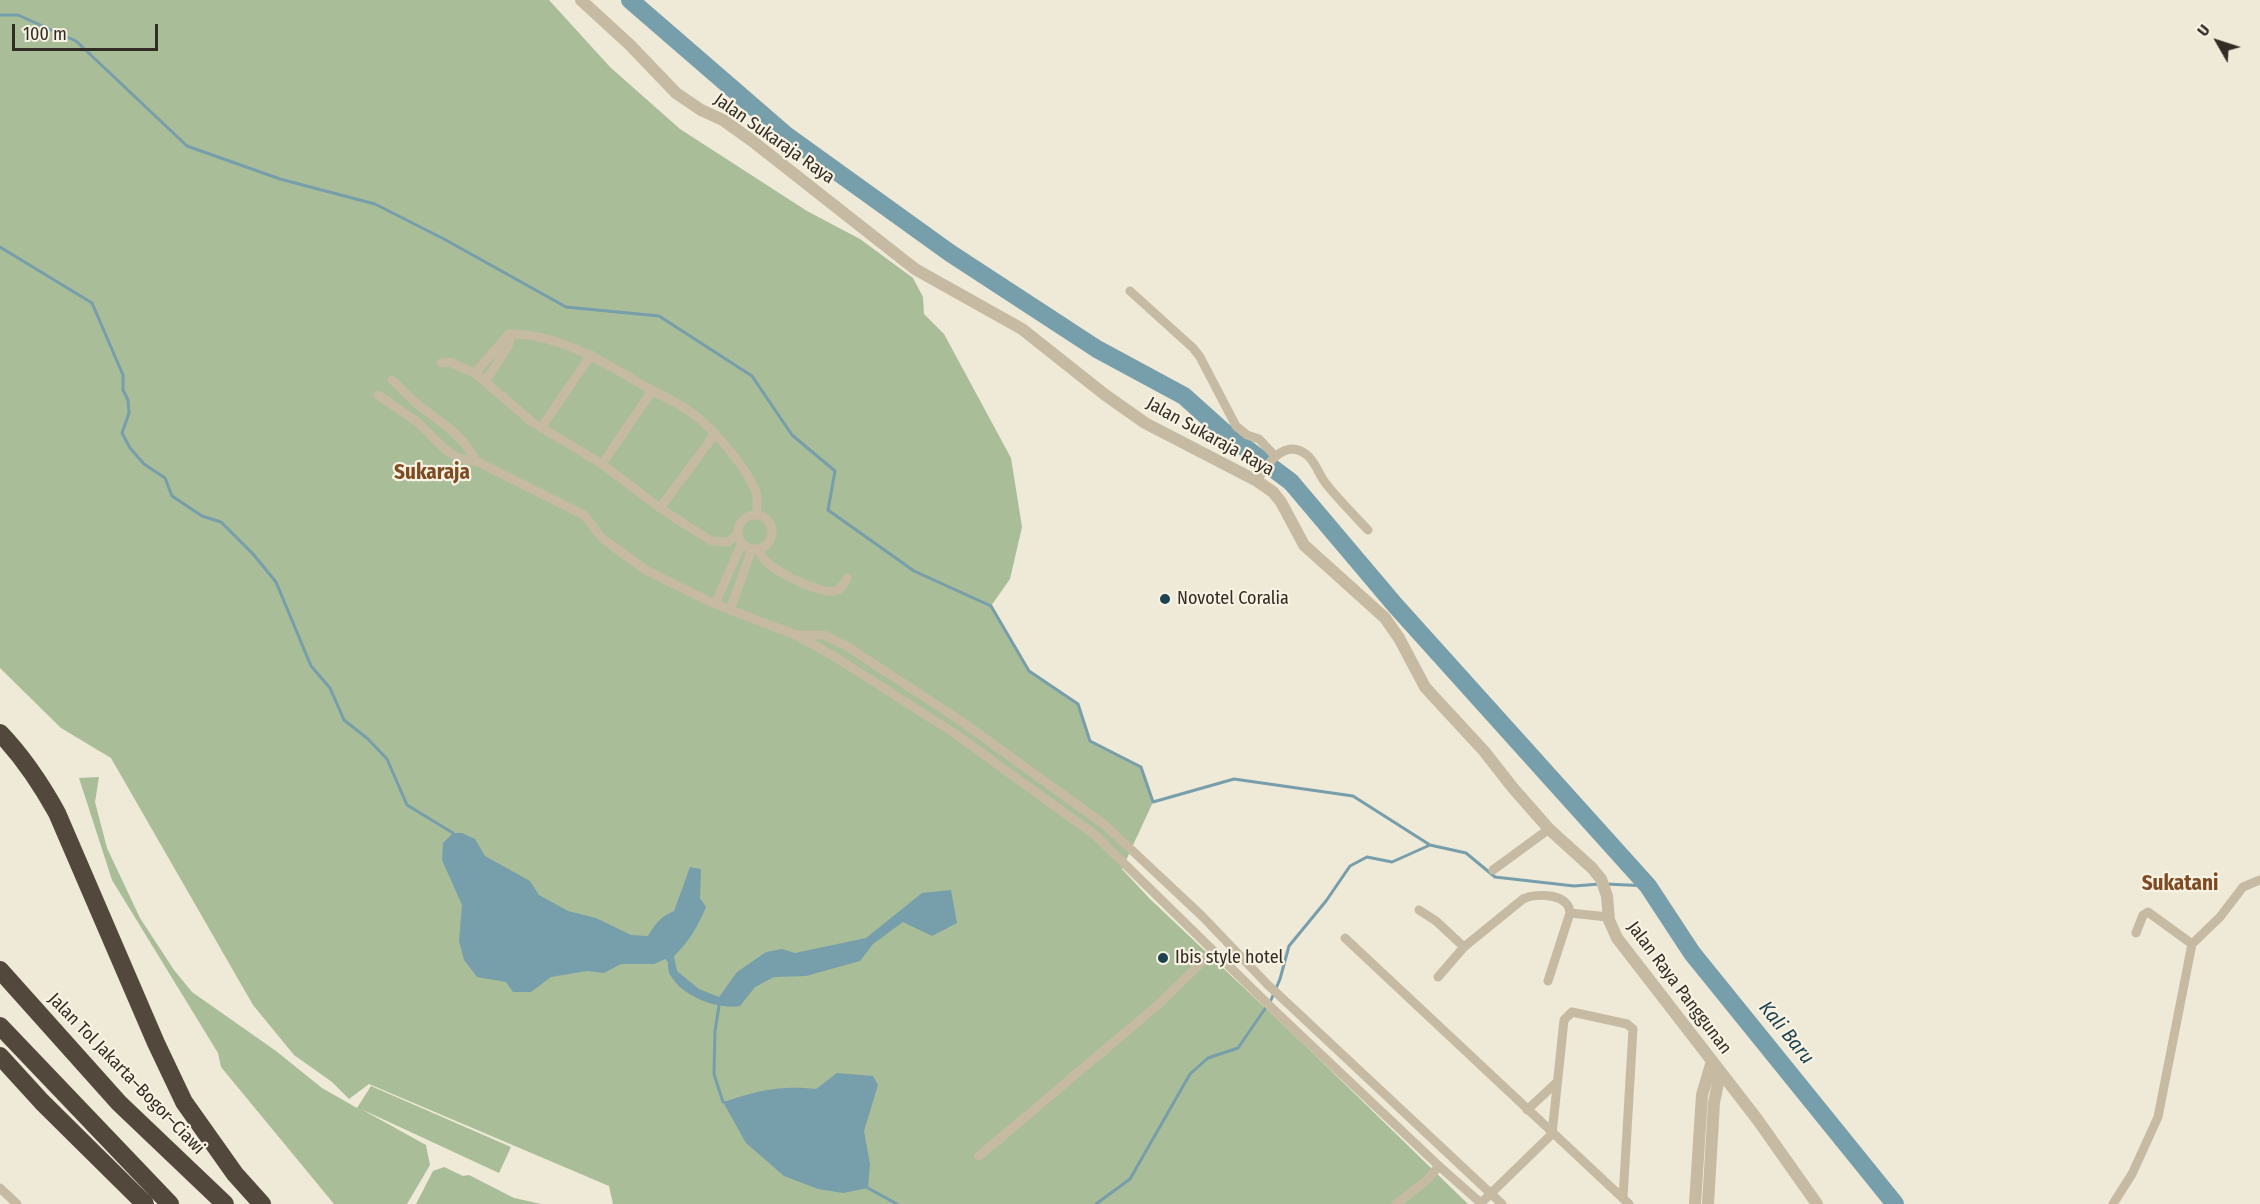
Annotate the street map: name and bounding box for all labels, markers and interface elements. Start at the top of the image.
scale bar [15,12,160,50]
north arrow [2188,12,2248,72]
text: U [2193,21,2214,40]
text: 100 m [23,23,67,45]
street label: Jalan Sukaraja Raya [709,89,839,189]
street label: Jalan Sukaraja Raya [1142,393,1278,481]
district label: Sukaraja [394,460,470,486]
place label: Novotel Coralia [1177,588,1289,610]
marker: Novotel Coralia [1158,592,1172,606]
district label: Sukatani [2142,871,2218,897]
street label: Jalan Raya Panggunan [1622,917,1736,1059]
place label: Ibis style hotel [1175,947,1283,969]
marker: Ibis style hotel [1156,951,1170,965]
street label: Jalan Tol Jakarta–Bogor–Ciawi [43,989,209,1159]
water label: Kali Baru [1753,997,1819,1069]

